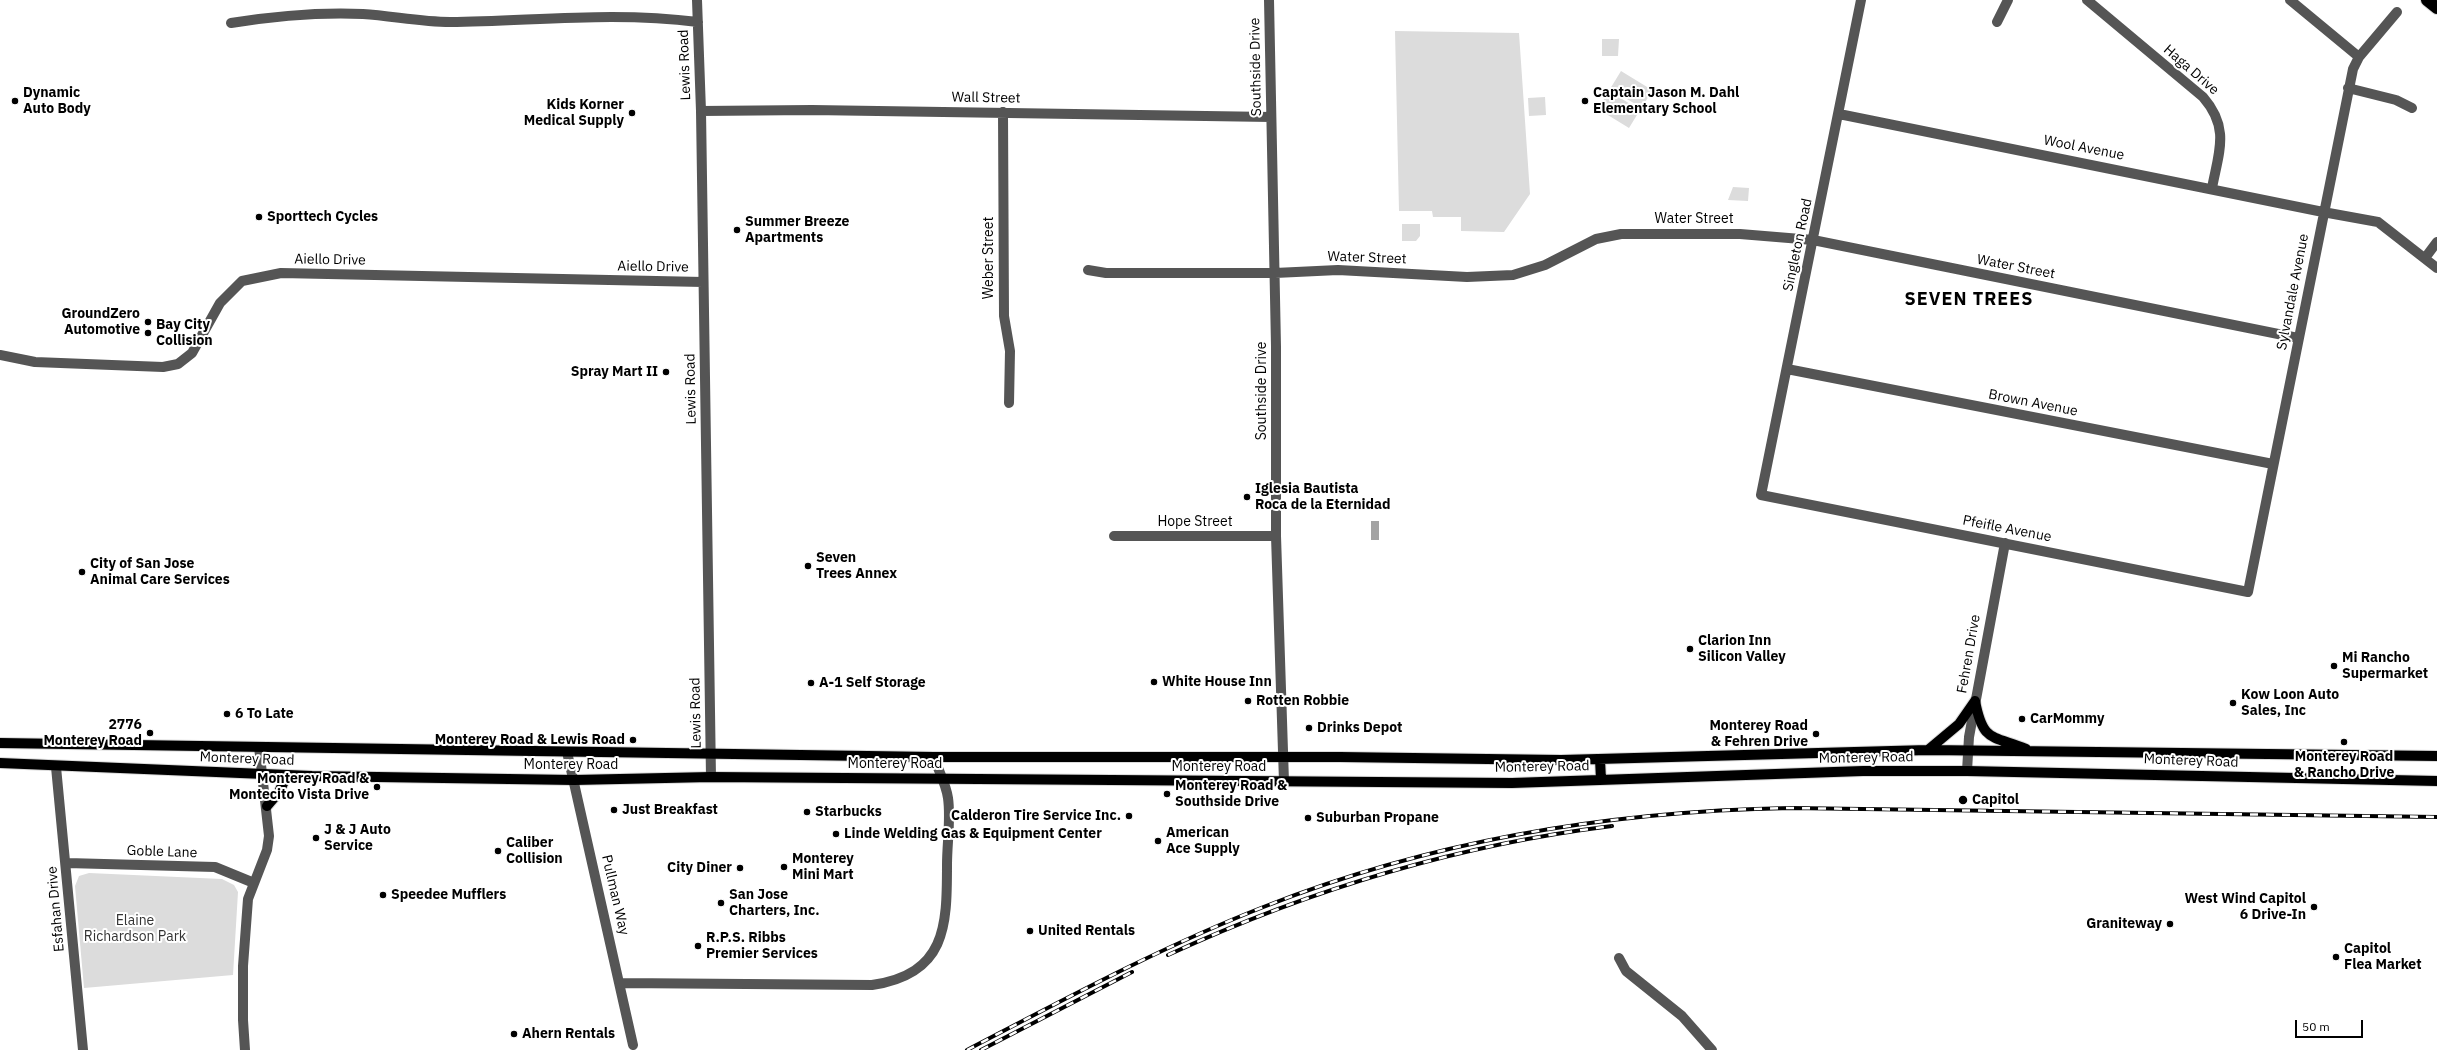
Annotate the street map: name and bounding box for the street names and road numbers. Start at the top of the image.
street label: Southside Drive [1247,18,1265,116]
street label: Lewis Road [675,29,695,101]
street label: Haga Drive [2160,41,2222,99]
street label: Wall Street [951,89,1021,107]
street label: Wool Avenue [2042,132,2126,164]
street label: Singleton Road [1780,197,1816,293]
street label: Water Street [1654,211,1734,227]
street label: Weber Street [981,217,997,299]
street label: Sylvandale Avenue [2273,232,2313,352]
street label: Water Street [1327,248,1407,268]
street label: Aiello Drive [294,251,366,269]
street label: Water Street [1976,251,2056,283]
street label: Aiello Drive [617,258,689,276]
street label: Southside Drive [1254,342,1270,440]
street label: Lewis Road [682,353,700,425]
street label: Brown Avenue [1987,386,2079,420]
street label: Pfeifle Avenue [1961,512,2053,546]
street label: Hope Street [1157,514,1233,530]
street label: Fehren Drive [1954,613,1984,695]
street label: Lewis Road [687,677,705,749]
street label: Monterey Road [199,749,295,769]
street label: Monterey Road [1818,749,1914,767]
street label: Monterey Road [2143,751,2239,771]
street label: Monterey Road [848,756,942,772]
street label: Monterey Road [524,757,618,773]
street label: Monterey Road [1494,758,1590,776]
street label: Monterey Road [1172,759,1266,775]
street label: Goble Lane [126,842,198,862]
street label: Pullman Way [598,853,632,937]
street label: Esfahan Drive [44,865,68,953]

